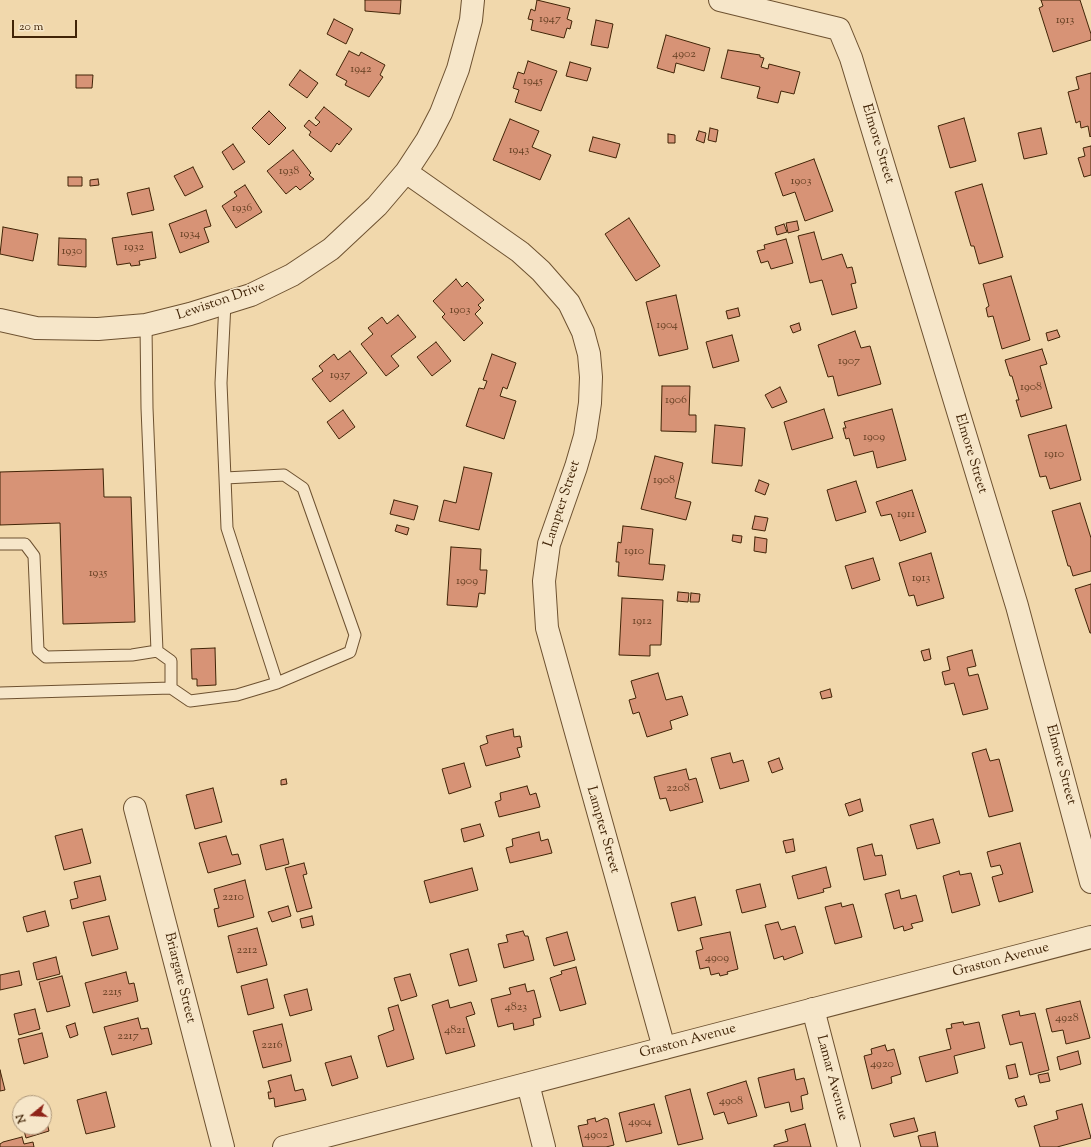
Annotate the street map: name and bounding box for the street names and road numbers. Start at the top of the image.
street label: Elmore Street [857,102,897,186]
street label: Lewiston Drive [175,279,267,325]
street label: Elmore Street [950,412,990,496]
street label: Lampter Street [541,459,585,549]
street label: Elmore Street [1041,723,1079,807]
street label: Lampter Street [582,785,622,875]
street label: Briargate Street [160,931,198,1025]
street label: Graston Avenue [951,940,1051,982]
street label: Graston Avenue [638,1021,738,1063]
street label: Lamar Avenue [812,1033,850,1123]

